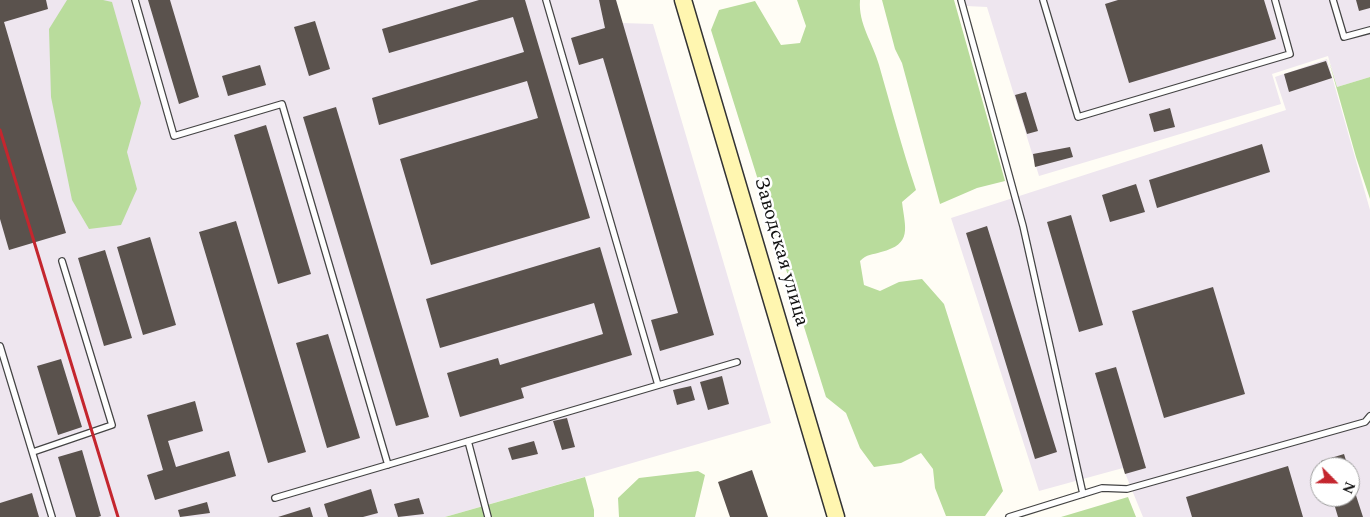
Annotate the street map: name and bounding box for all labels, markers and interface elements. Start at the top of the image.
street label: Заводская улица [747,175,813,329]
north arrow [1310,457,1360,507]
text: N [1336,478,1360,497]

